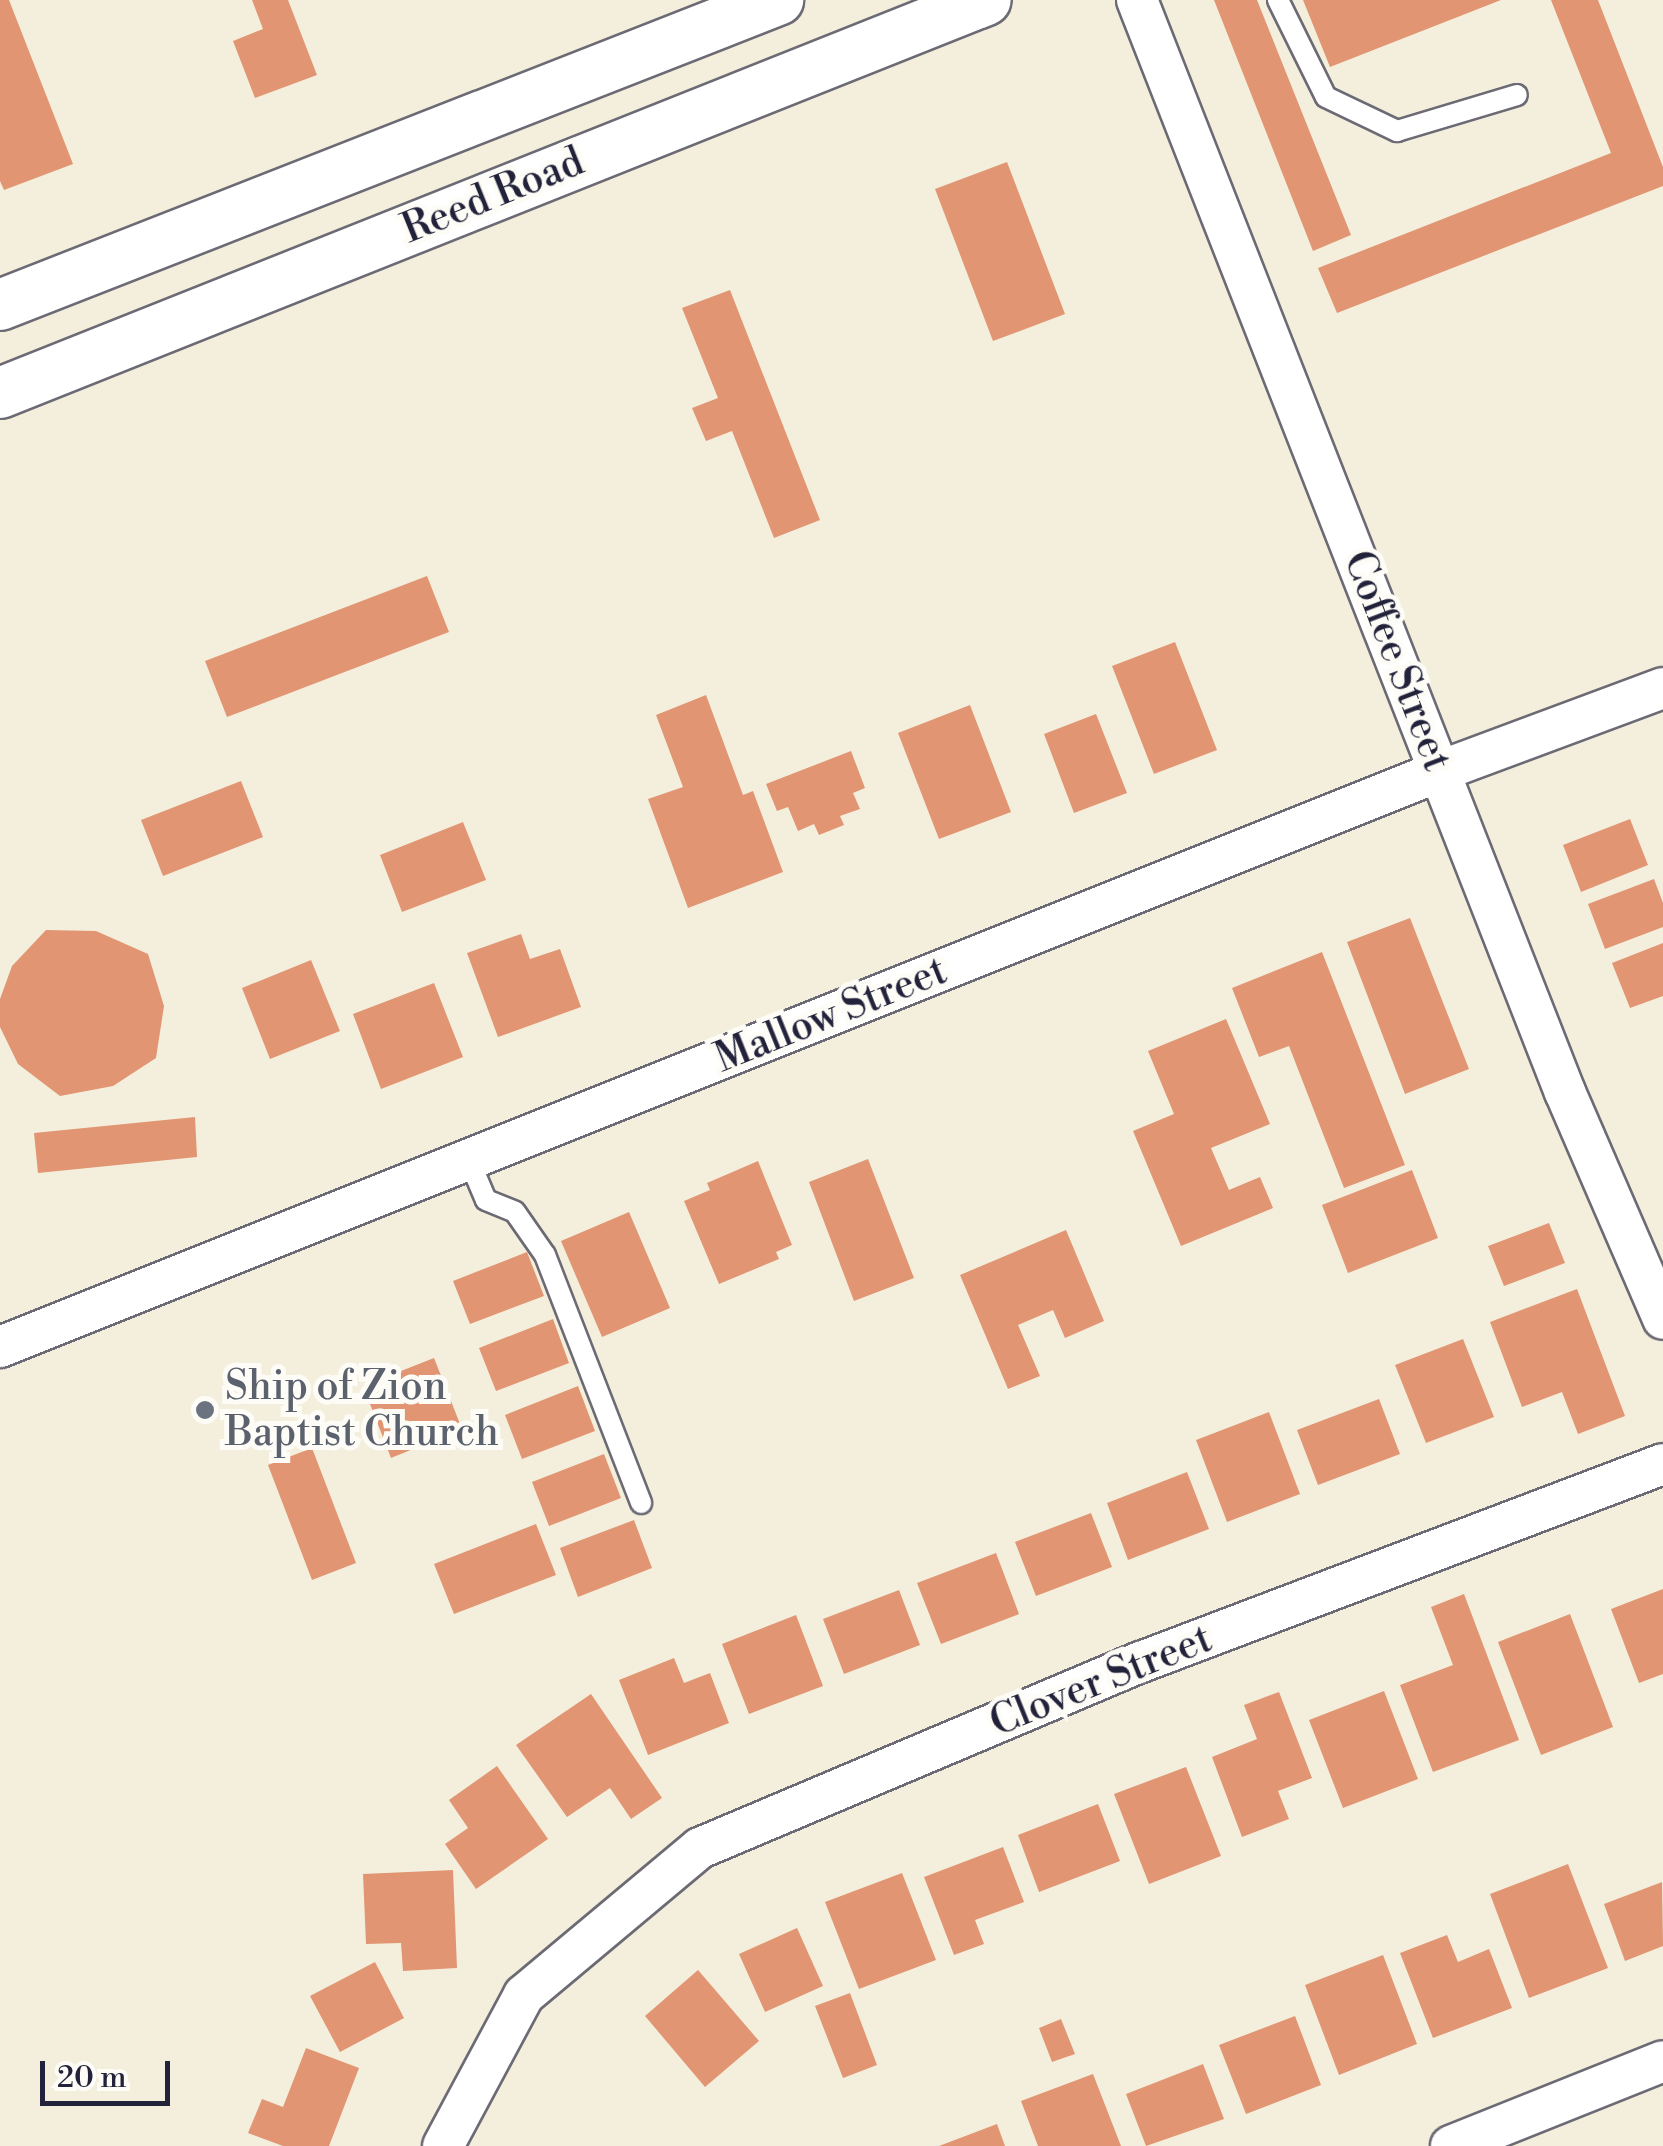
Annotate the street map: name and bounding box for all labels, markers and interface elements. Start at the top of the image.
street label: Reed Road [395,138,591,254]
street label: Coffee Street [1333,544,1461,778]
street label: Mallow Street [708,947,954,1083]
place label: Ship of Zion Baptist Church [225,1363,499,1457]
marker: Ship of Zion Baptist Church [194,1399,216,1421]
street label: Clover Street [983,1615,1219,1747]
scale bar [45,2041,175,2103]
text: 20 m [57,2059,126,2097]

